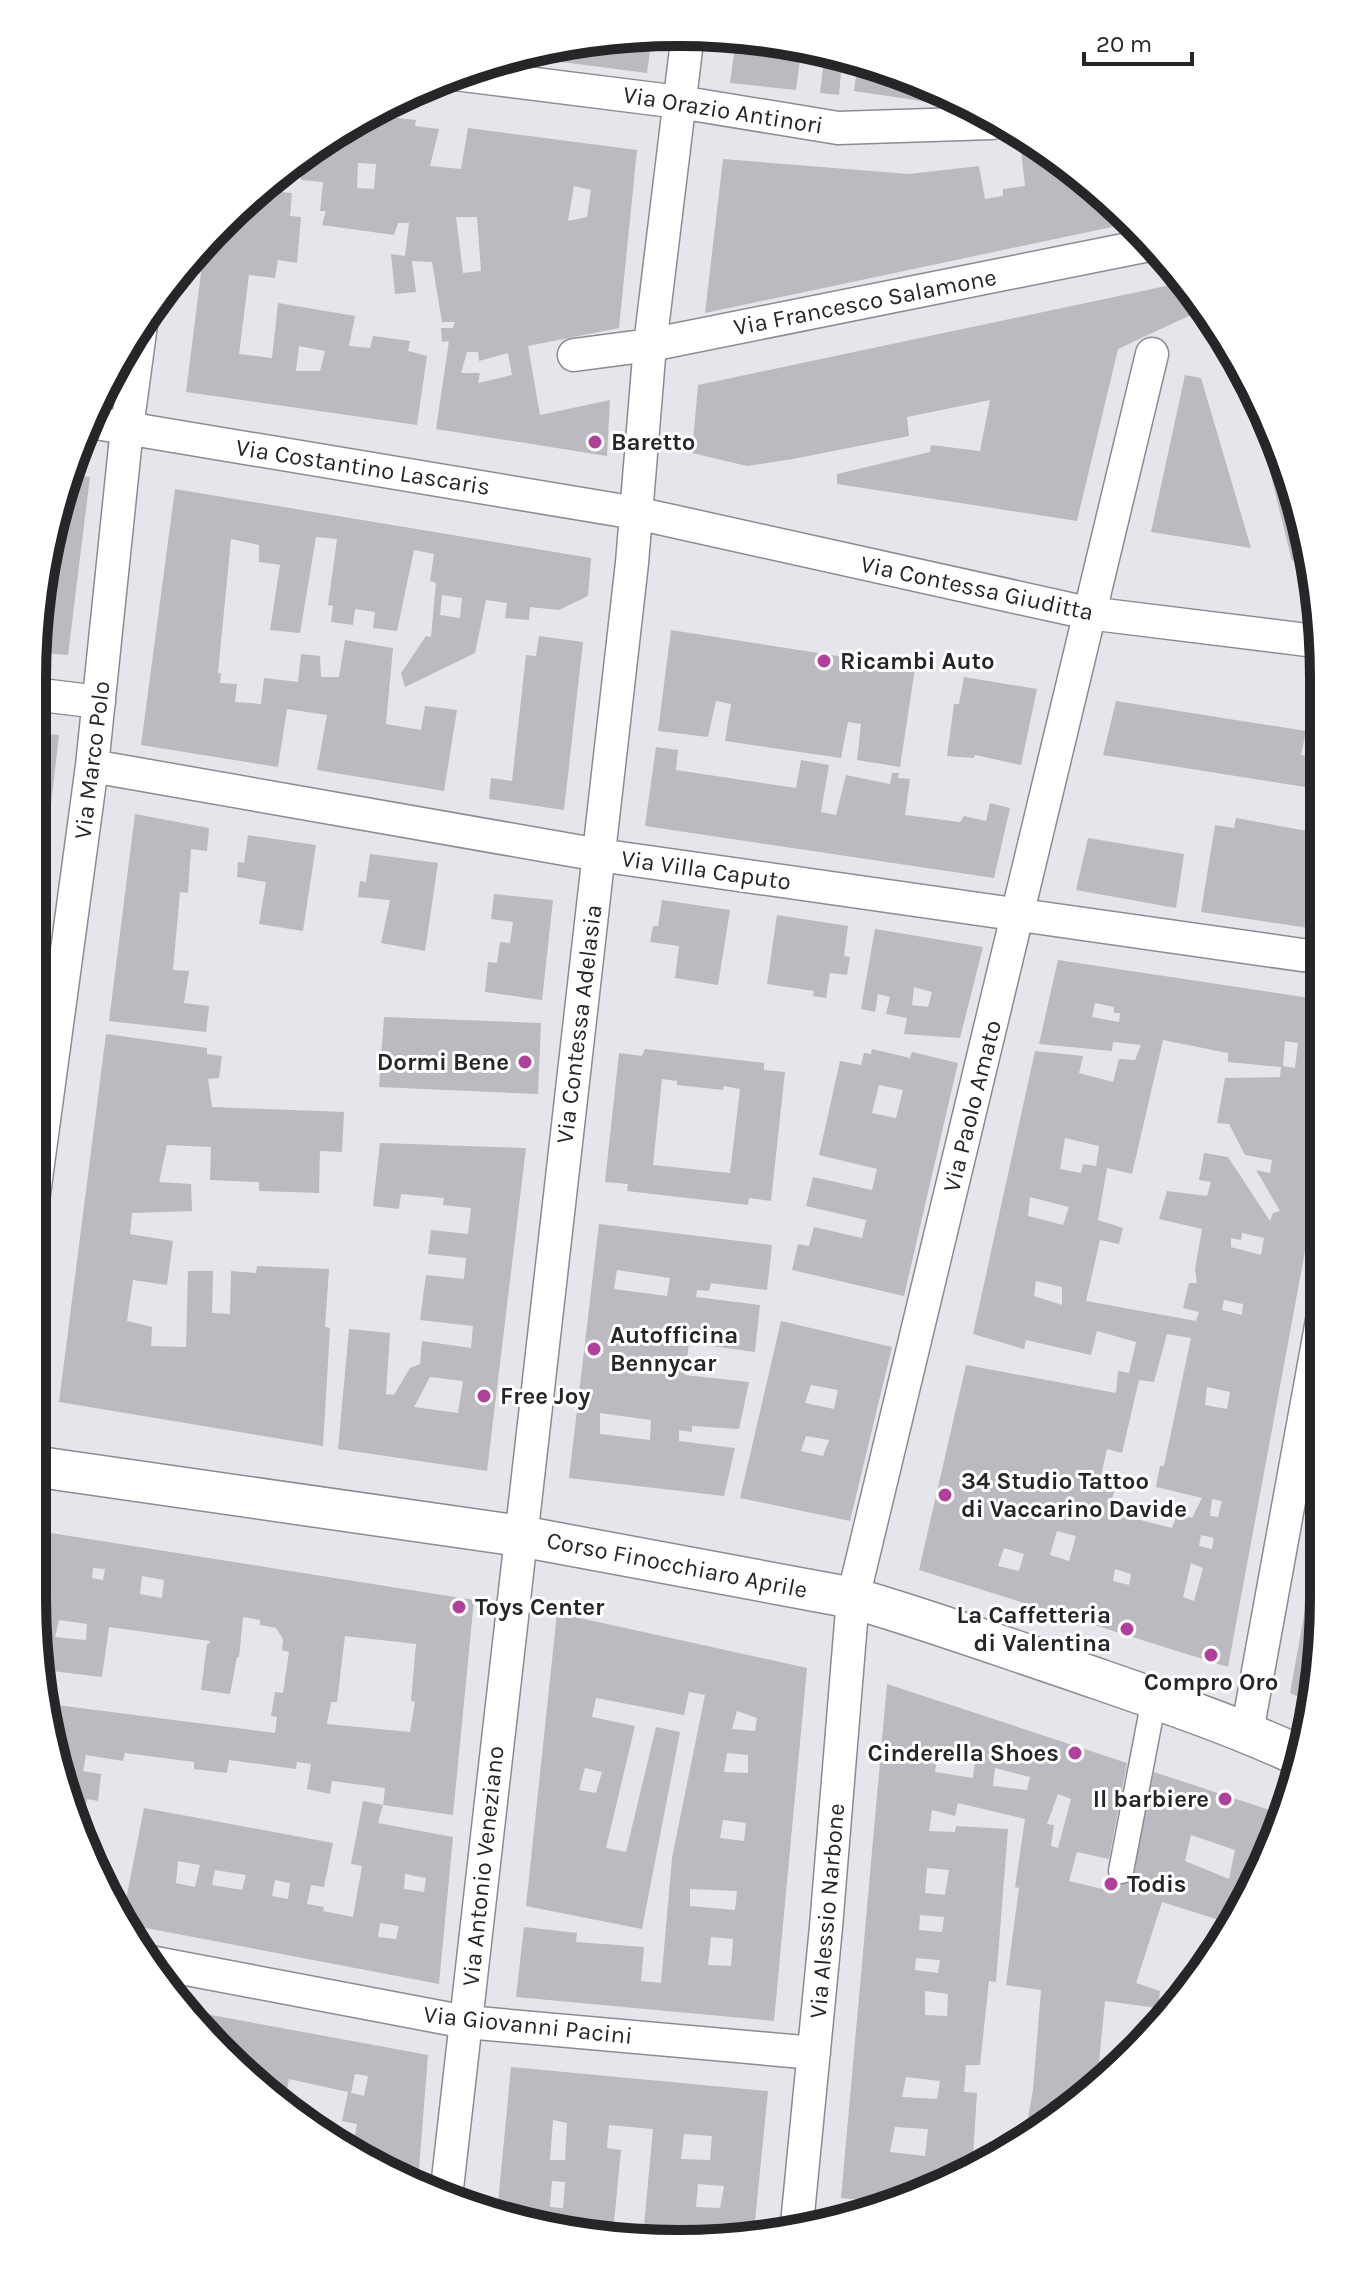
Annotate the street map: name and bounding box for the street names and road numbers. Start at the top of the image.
street label: Via Orazio Antinori [621,80,825,140]
street label: Via Francesco Salamone [731,263,999,341]
street label: Via Costantino Lascaris [234,433,492,501]
street label: Via Contessa Giuditta [858,550,1096,626]
street label: Via Marco Polo [68,679,116,841]
street label: Via Villa Caputo [619,844,793,896]
street label: Via Contessa Adelasia [550,903,608,1145]
street label: Via Paolo Amato [937,1017,1007,1195]
street label: Corso Finocchiaro Aprile [544,1526,810,1604]
street label: Via Antonio Veneziano [456,1744,510,1988]
street label: Via Alessio Narbone [804,1802,850,2020]
street label: Via Giovanni Pacini [422,2000,634,2050]

